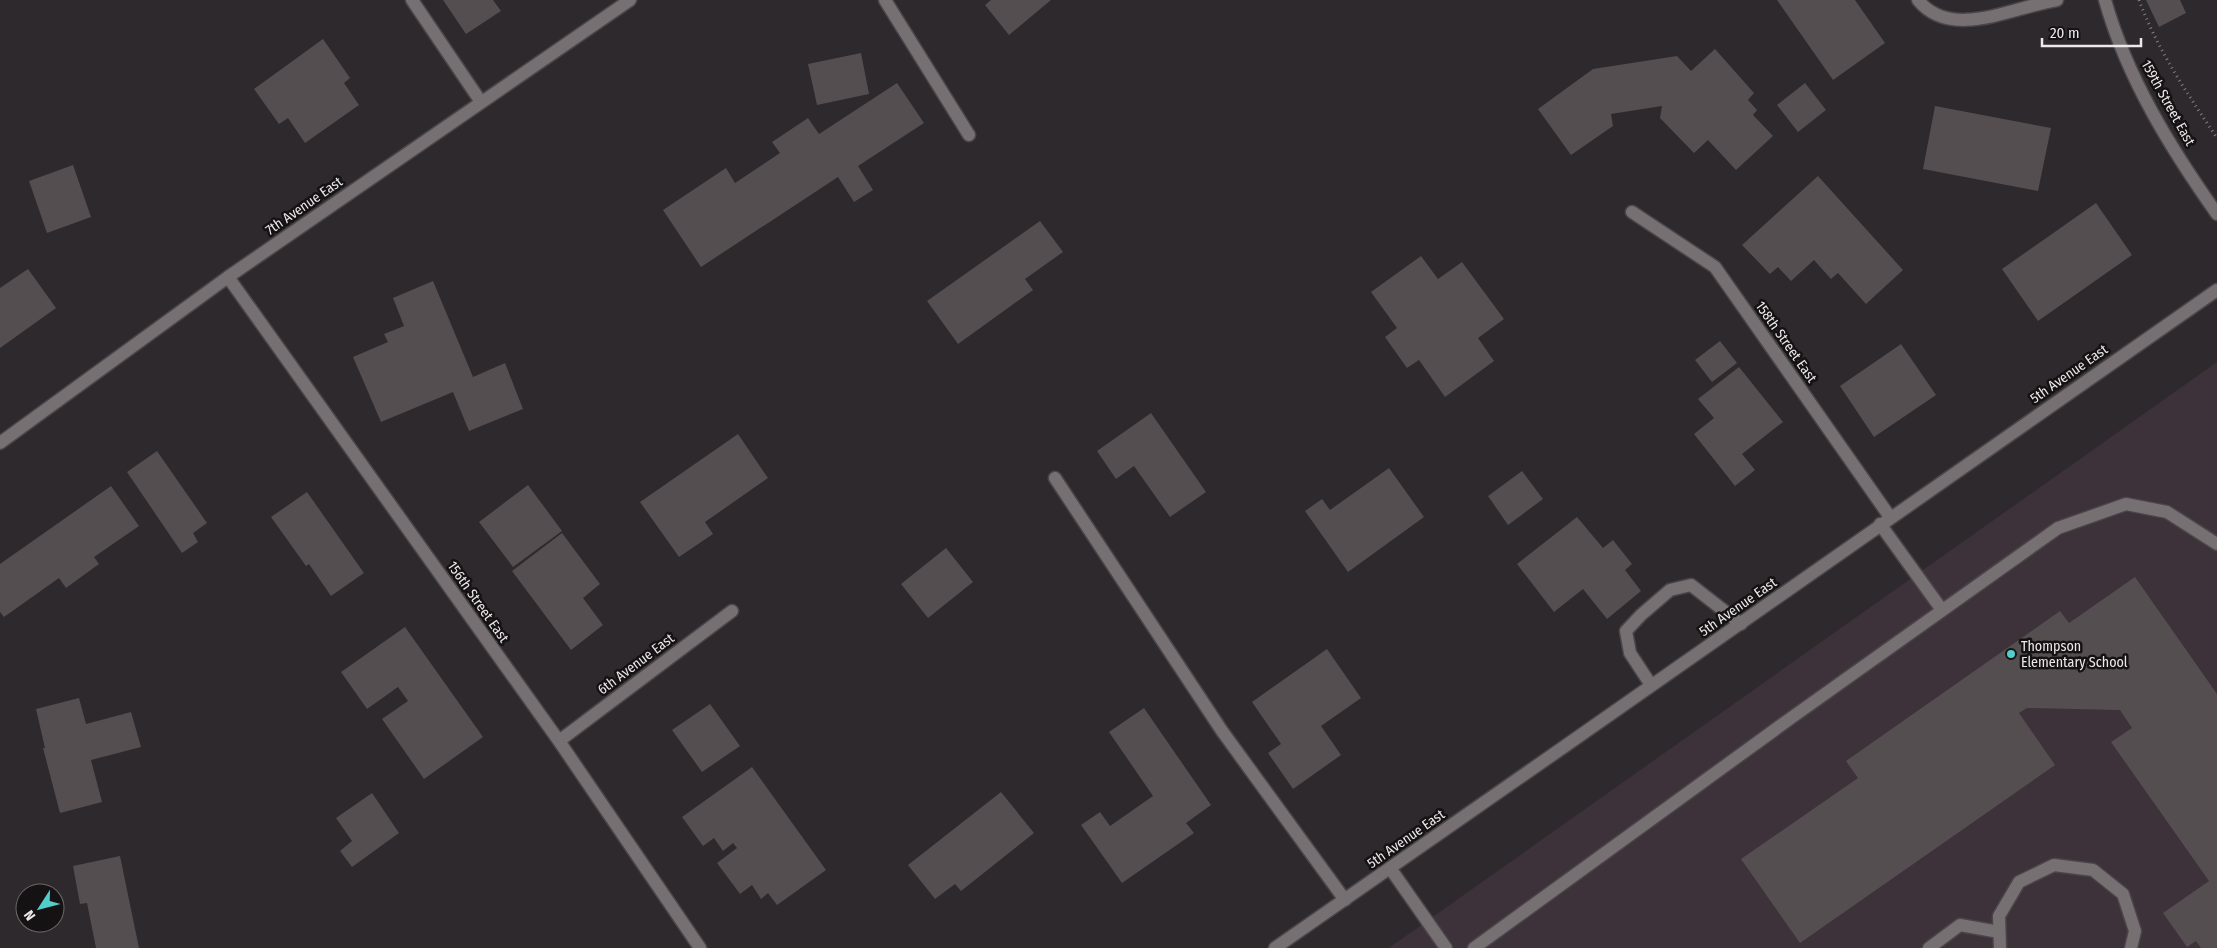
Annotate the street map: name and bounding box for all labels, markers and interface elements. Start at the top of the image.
scale bar [2042,15,2141,47]
text: 20 m [2050,24,2080,42]
street label: 159th Street East [2137,57,2199,149]
street label: 7th Avenue East [262,173,346,239]
street label: 158th Street East [1752,298,1821,386]
street label: 5th Avenue East [2027,341,2111,407]
street label: 156th Street East [444,558,513,646]
street label: 5th Avenue East [1696,574,1780,640]
street label: 6th Avenue East [594,629,678,698]
place label: Thompson Elementary School [2021,638,2128,671]
marker: Thompson Elementary School [2005,648,2017,660]
street label: 5th Avenue East [1364,806,1448,872]
north arrow [15,883,65,933]
text: N [21,907,39,924]

